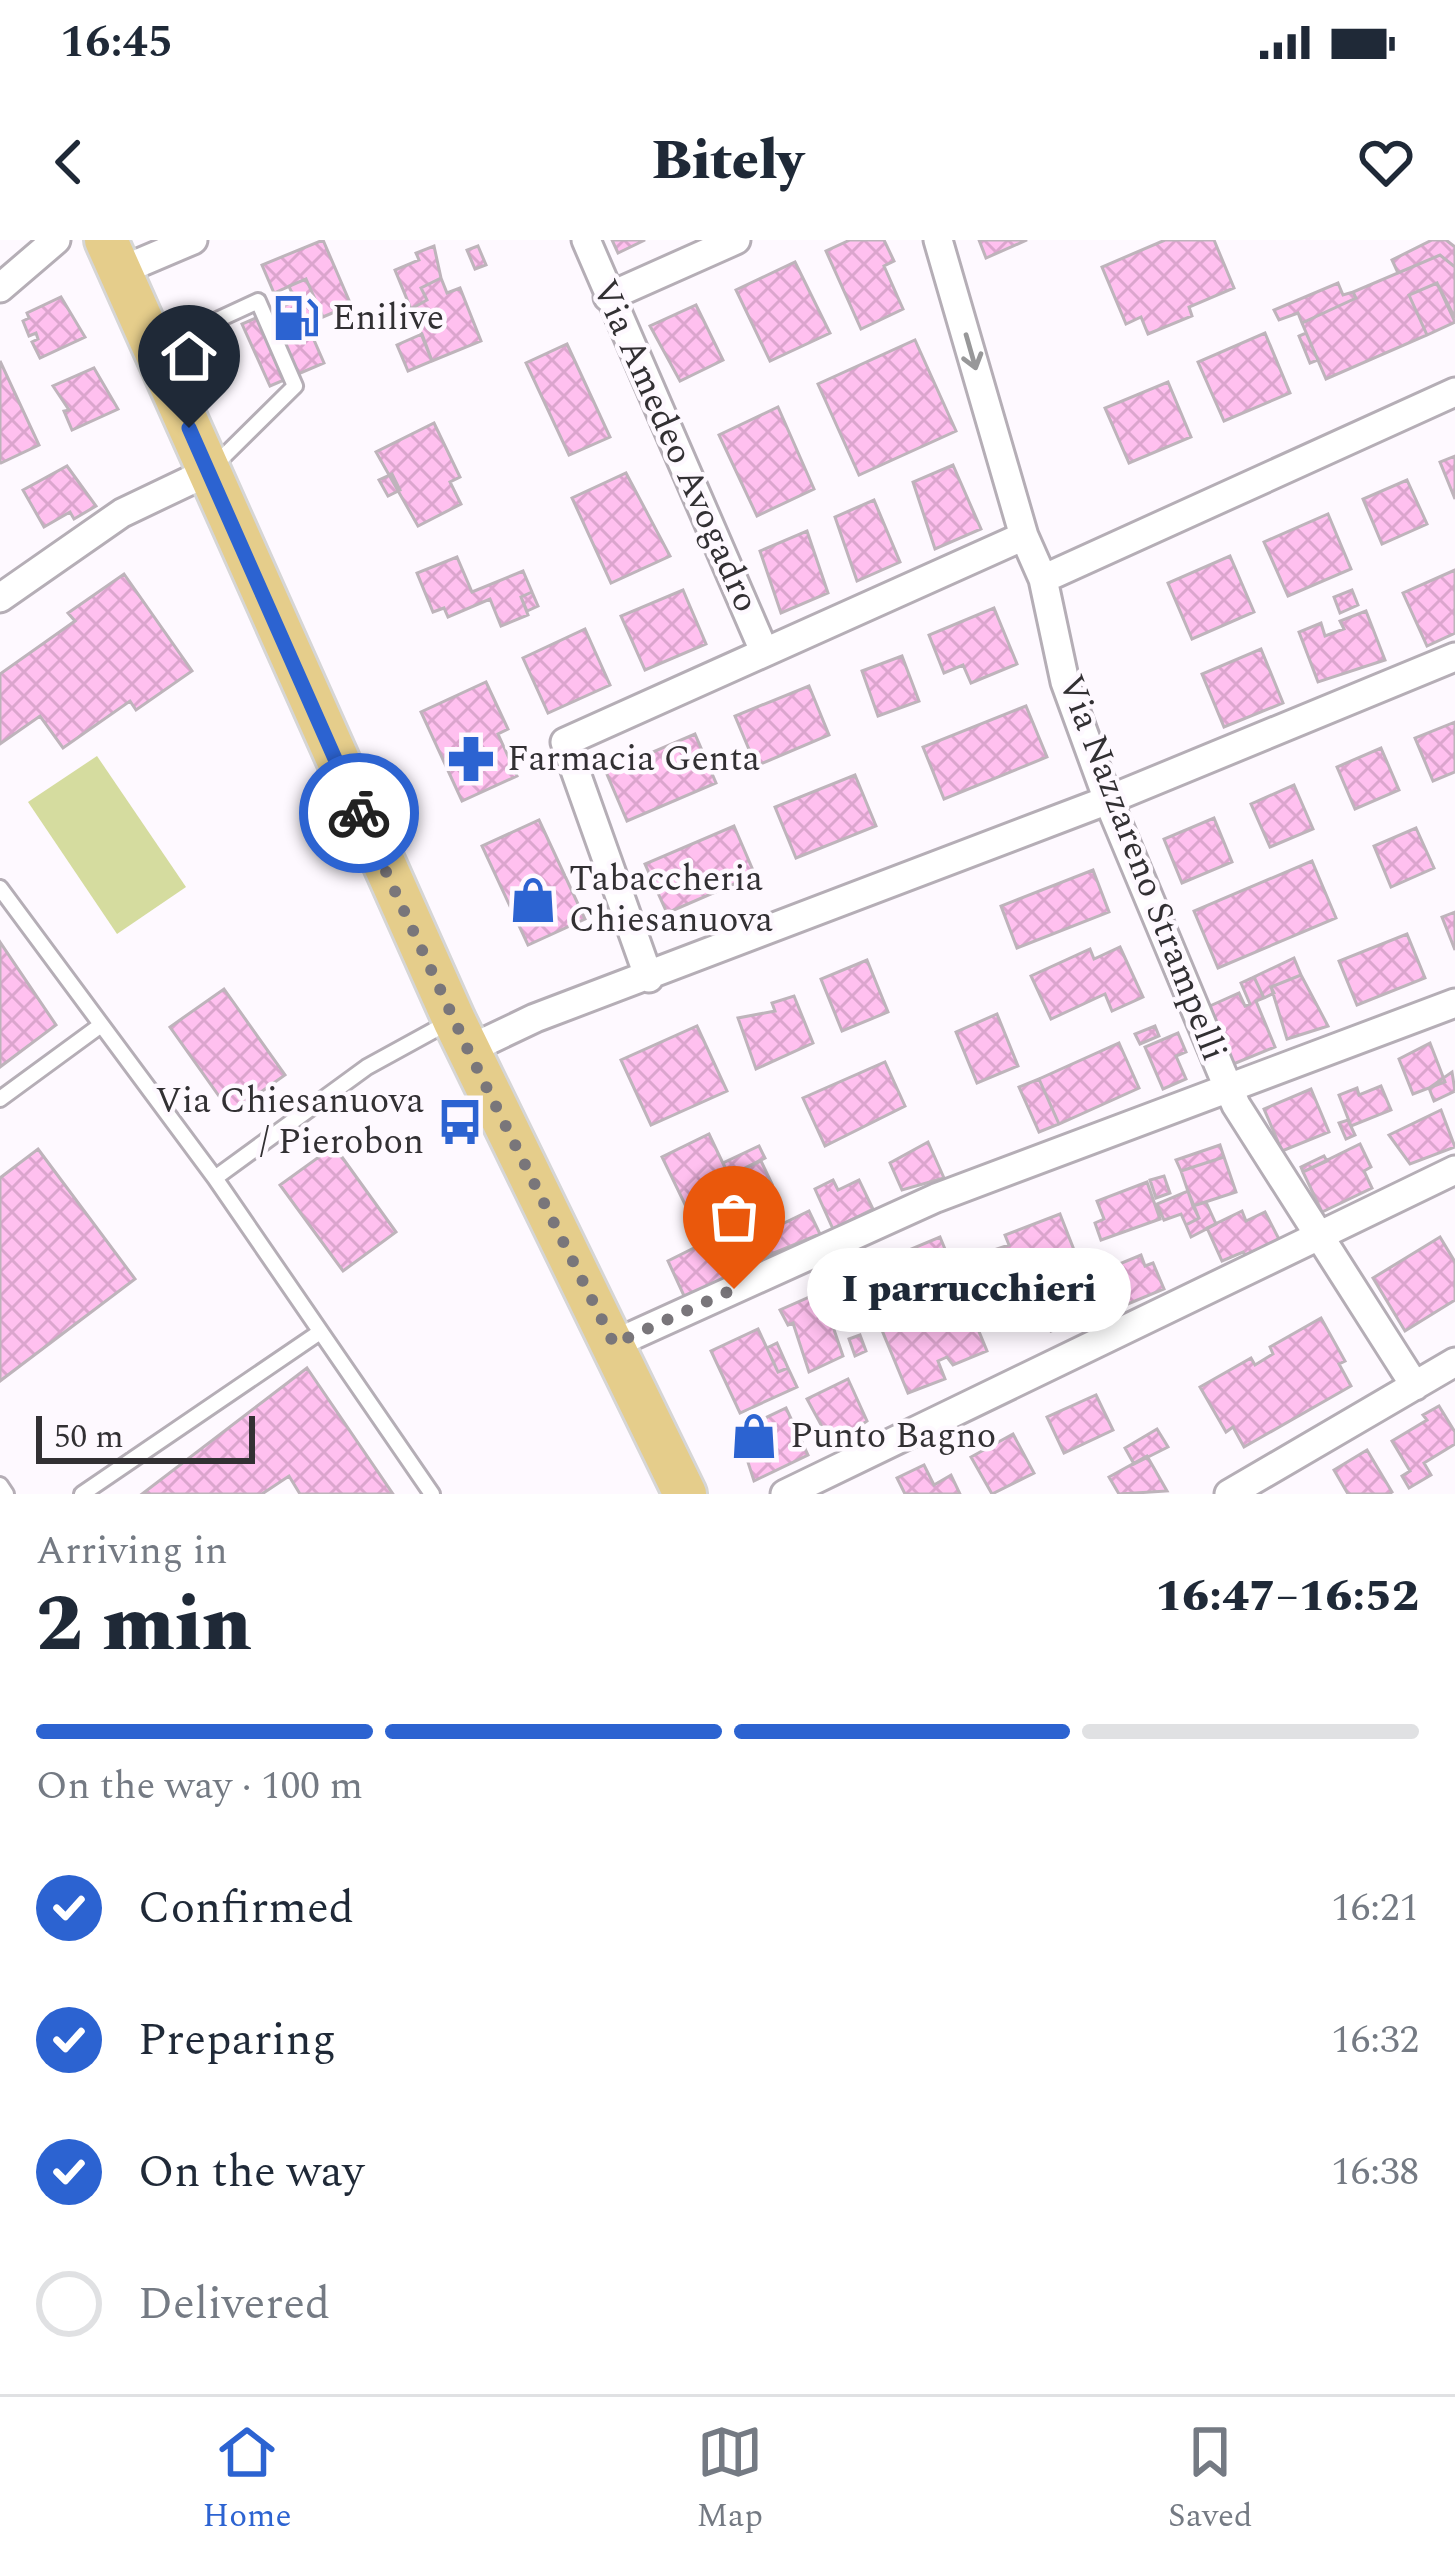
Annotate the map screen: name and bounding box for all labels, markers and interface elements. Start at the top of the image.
text: 16:45 [60,8,173,77]
text: Bitely [652,121,803,203]
icon: back [36,129,102,195]
icon: heart [1353,129,1419,195]
street label: Via Amedeo Avogadro [577,271,773,621]
place label: Enilive [332,291,444,346]
fuel station icon: Enilive [271,293,321,343]
pin [138,305,240,428]
icon: home [156,323,222,389]
one-way arrow [961,332,983,370]
street label: Via Nazzareno Strampelli [1043,667,1241,1069]
place label: Farmacia Genta [507,732,761,787]
pharmacy icon: Farmacia Genta [446,734,496,784]
courier [299,753,419,873]
icon: bike [326,780,392,846]
place label: Tabaccheria Chiesanuova [569,852,774,948]
shop icon: Tabaccheria Chiesanuova [508,875,558,925]
place label: Via Chiesanuova / Pierobon [155,1074,424,1170]
bus stop icon: Via Chiesanuova / Pierobon [435,1097,485,1147]
pin [683,1166,785,1289]
icon: bag [701,1184,767,1250]
callout: I parrucchieri [806,1247,1130,1331]
text: I parrucchieri [841,1260,1097,1319]
place label: Punto Bagno [790,1409,996,1464]
scale bar [36,1410,255,1463]
shop icon: Punto Bagno [729,1411,779,1461]
text: 50 m [54,1412,124,1462]
text: Arriving in [36,1522,228,1581]
text: 16:47–16:52 [1155,1562,1419,1631]
text: 2 min [36,1566,252,1685]
text: On the way · 100 m [36,1757,363,1816]
text: Confirmed [138,1874,354,1943]
icon: check [36,1875,102,1941]
text: 16:21 [1331,1879,1419,1938]
text: Preparing [138,2006,336,2075]
icon: check [36,2007,102,2073]
text: 16:32 [1331,2011,1419,2070]
text: On the way [138,2138,364,2207]
icon: check [36,2139,102,2205]
text: 16:38 [1331,2143,1419,2202]
text: Delivered [138,2270,330,2339]
tab: Home [203,2419,291,2541]
tab: Map [696,2419,763,2541]
tab: Saved [1168,2419,1253,2541]

